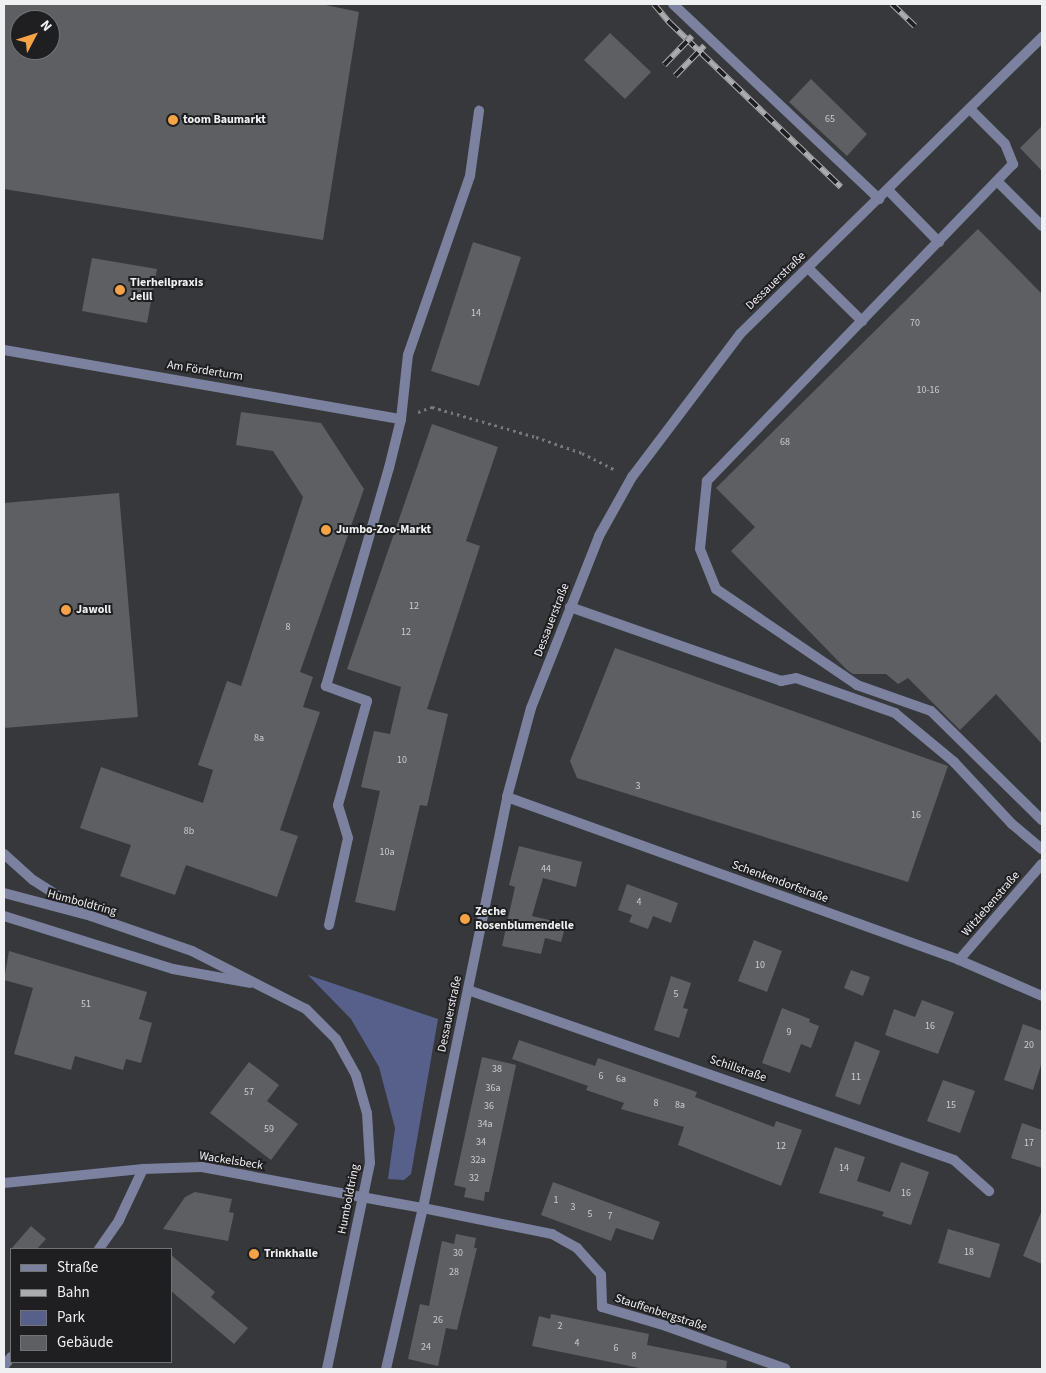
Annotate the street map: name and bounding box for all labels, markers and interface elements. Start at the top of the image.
north arrow [10,10,60,60]
text: N [35,16,56,36]
place label: toom Baumarkt [183,113,266,127]
marker: toom Baumarkt [167,114,179,126]
house number: 65 [825,114,835,126]
street label: Dessauerstraße [743,249,809,313]
place label: Tierheilpraxis Jelil [130,276,203,304]
marker: Tierheilpraxis Jelil [114,284,126,296]
house number: 14 [471,308,481,320]
house number: 70 [910,318,920,330]
street label: Am Förderturm [166,358,244,384]
house number: 10-16 [917,385,939,397]
house number: 68 [780,437,790,449]
place label: Jumbo-Zoo-Markt [336,523,431,537]
marker: Jumbo-Zoo-Markt [320,524,332,536]
street label: Dessauerstraße [531,581,573,659]
house number: 12 [409,601,419,613]
place label: Jawoll [76,603,111,617]
marker: Jawoll [60,604,72,616]
house number: 8 [286,622,290,634]
house number: 12 [401,627,411,639]
house number: 8a [254,733,264,745]
house number: 10 [397,755,407,767]
house number: 3 [636,781,640,793]
house number: 16 [911,810,921,822]
house number: 8b [184,826,194,838]
house number: 10a [380,847,394,859]
street label: Schenkendorfstraße [730,858,830,906]
house number: 44 [541,864,551,876]
street label: Witzlebenstraße [959,869,1023,939]
street label: Humboldtring [46,887,118,919]
house number: 4 [637,897,641,909]
place label: Zeche Rosenblumendelle [475,905,574,933]
marker: Zeche Rosenblumendelle [459,913,471,925]
house number: 10 [755,960,765,972]
street label: Dessauerstraße [435,975,465,1053]
house number: 5 [674,989,678,1001]
house number: 51 [81,999,91,1011]
house number: 16 [925,1021,935,1033]
house number: 9 [787,1027,791,1039]
house number: 20 [1024,1040,1034,1052]
street label: Schillstraße [708,1053,768,1085]
house number: 38 [492,1064,502,1076]
house number: 6 [599,1071,603,1083]
house number: 11 [851,1072,861,1084]
house number: 6a [616,1074,626,1086]
house number: 36a [486,1083,500,1095]
house number: 57 [244,1087,254,1099]
house number: 8 [654,1098,658,1110]
house number: 8a [675,1100,685,1112]
house number: 15 [946,1100,956,1112]
house number: 36 [484,1101,494,1113]
house number: 34a [478,1119,492,1131]
house number: 59 [264,1124,274,1136]
house number: 34 [476,1137,486,1149]
house number: 17 [1024,1138,1034,1150]
house number: 12 [776,1141,786,1153]
street label: Wackelsbeck [198,1149,264,1173]
house number: 32a [471,1155,485,1167]
street label: Humboldtring [335,1163,363,1235]
house number: 14 [839,1163,849,1175]
house number: 32 [469,1173,479,1185]
house number: 16 [901,1188,911,1200]
house number: 1 [554,1195,558,1207]
house number: 3 [571,1202,575,1214]
house number: 5 [588,1209,592,1221]
house number: 7 [608,1211,612,1223]
place label: Trinkhalle [264,1247,318,1261]
house number: 18 [964,1247,974,1259]
legend [10,1248,172,1363]
marker: Trinkhalle [248,1248,260,1260]
house number: 30 [453,1248,463,1260]
text: Straße [57,1257,98,1278]
house number: 28 [449,1267,459,1279]
text: Bahn [57,1282,90,1303]
street label: Stauffenbergstraße [613,1291,709,1335]
text: Park [57,1307,85,1328]
house number: 26 [433,1315,443,1327]
house number: 2 [558,1321,562,1333]
text: Gebäude [57,1332,113,1353]
house number: 4 [575,1338,579,1350]
house number: 24 [421,1342,431,1354]
house number: 6 [614,1343,618,1355]
house number: 8 [632,1351,636,1363]

